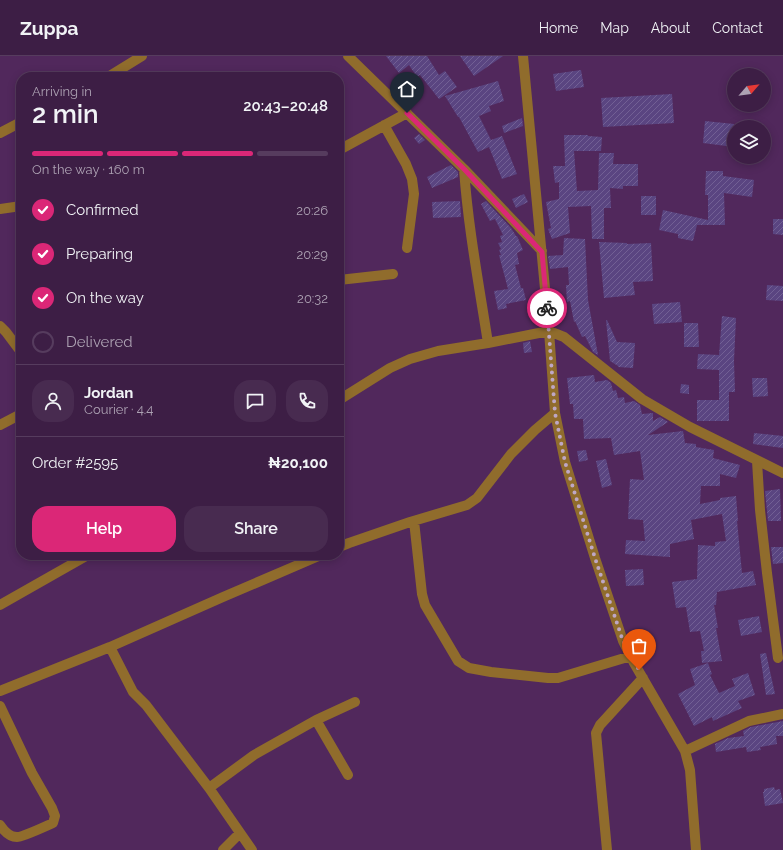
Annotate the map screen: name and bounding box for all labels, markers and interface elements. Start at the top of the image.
text: Zuppa [20,17,78,39]
text: Home [539,20,578,36]
text: Map [600,20,629,36]
text: About [651,20,690,36]
text: Contact [712,20,763,36]
north arrow [727,68,771,112]
map controls [727,68,771,164]
pin [390,72,424,113]
icon: home [396,78,418,100]
text: Arriving in [32,84,92,99]
text: 20:43–20:48 [243,97,328,115]
text: 2 min [32,99,99,129]
button: layers [727,120,771,164]
text: On the way · 160 m [32,162,145,177]
icon: check [32,199,54,221]
text: Confirmed [66,201,139,219]
text: 20:26 [296,203,328,218]
icon: check [32,243,54,265]
text: Preparing [66,245,133,263]
text: 20:29 [296,247,328,262]
icon: check [32,287,54,309]
courier [527,288,567,328]
text: On the way [66,289,144,307]
text: 20:32 [297,291,328,306]
icon: bike [536,297,558,319]
text: Delivered [66,333,133,351]
button: person [32,380,74,422]
button: chat [234,380,276,422]
button: phone [286,380,328,422]
text: Jordan [84,384,133,402]
text: Courier · 4.4 [84,402,153,417]
text: Order #2595 [32,454,118,472]
text: ₦20,100 [268,454,328,472]
button: Help [32,506,176,552]
button: Share [184,506,328,552]
pin [622,629,656,670]
icon: bag [628,635,650,657]

